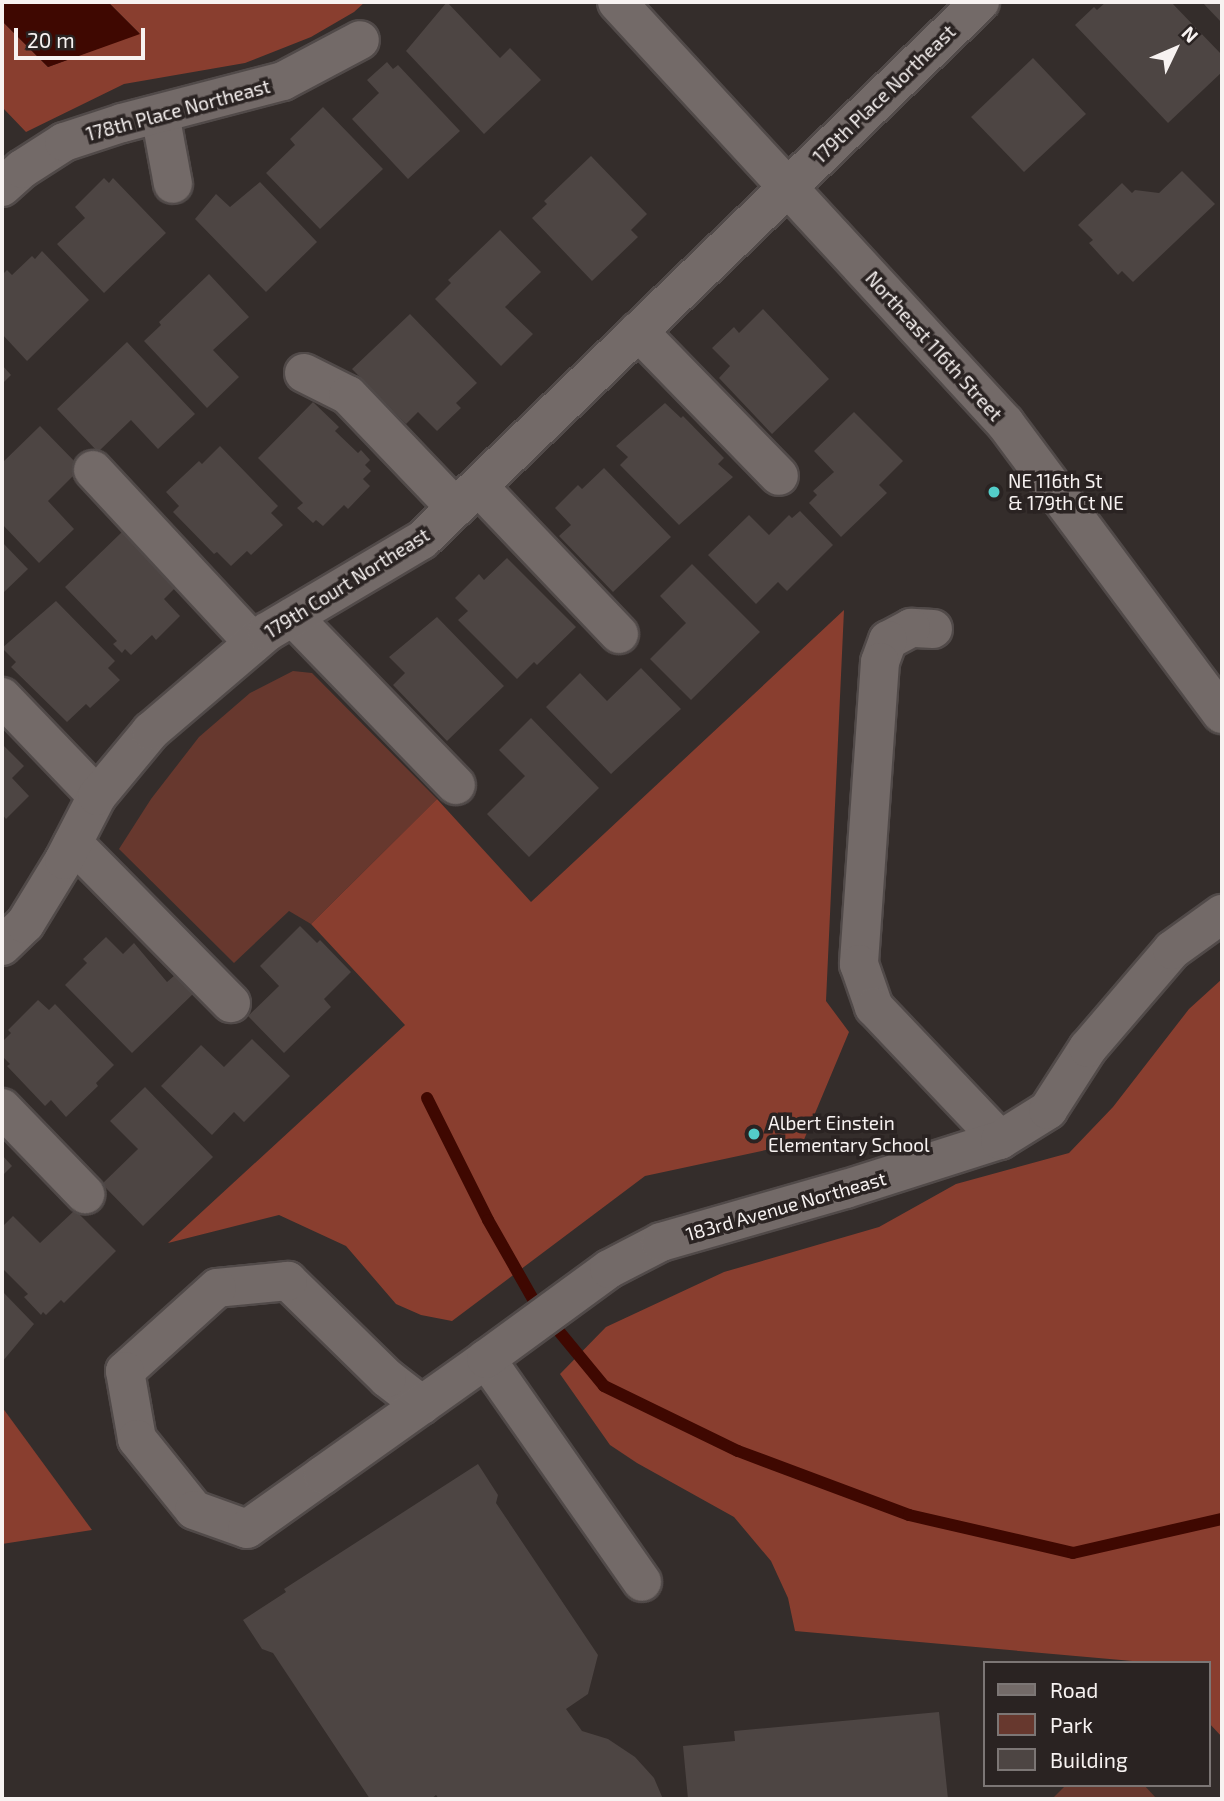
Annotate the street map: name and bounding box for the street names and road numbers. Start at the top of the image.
street label: 179th Place Northeast [808,20,960,168]
street label: 178th Place Northeast [83,74,273,146]
street label: Northeast 116th Street [861,267,1007,425]
street label: 179th Court Northeast [260,523,434,643]
street label: 183rd Avenue Northeast [683,1166,889,1246]

